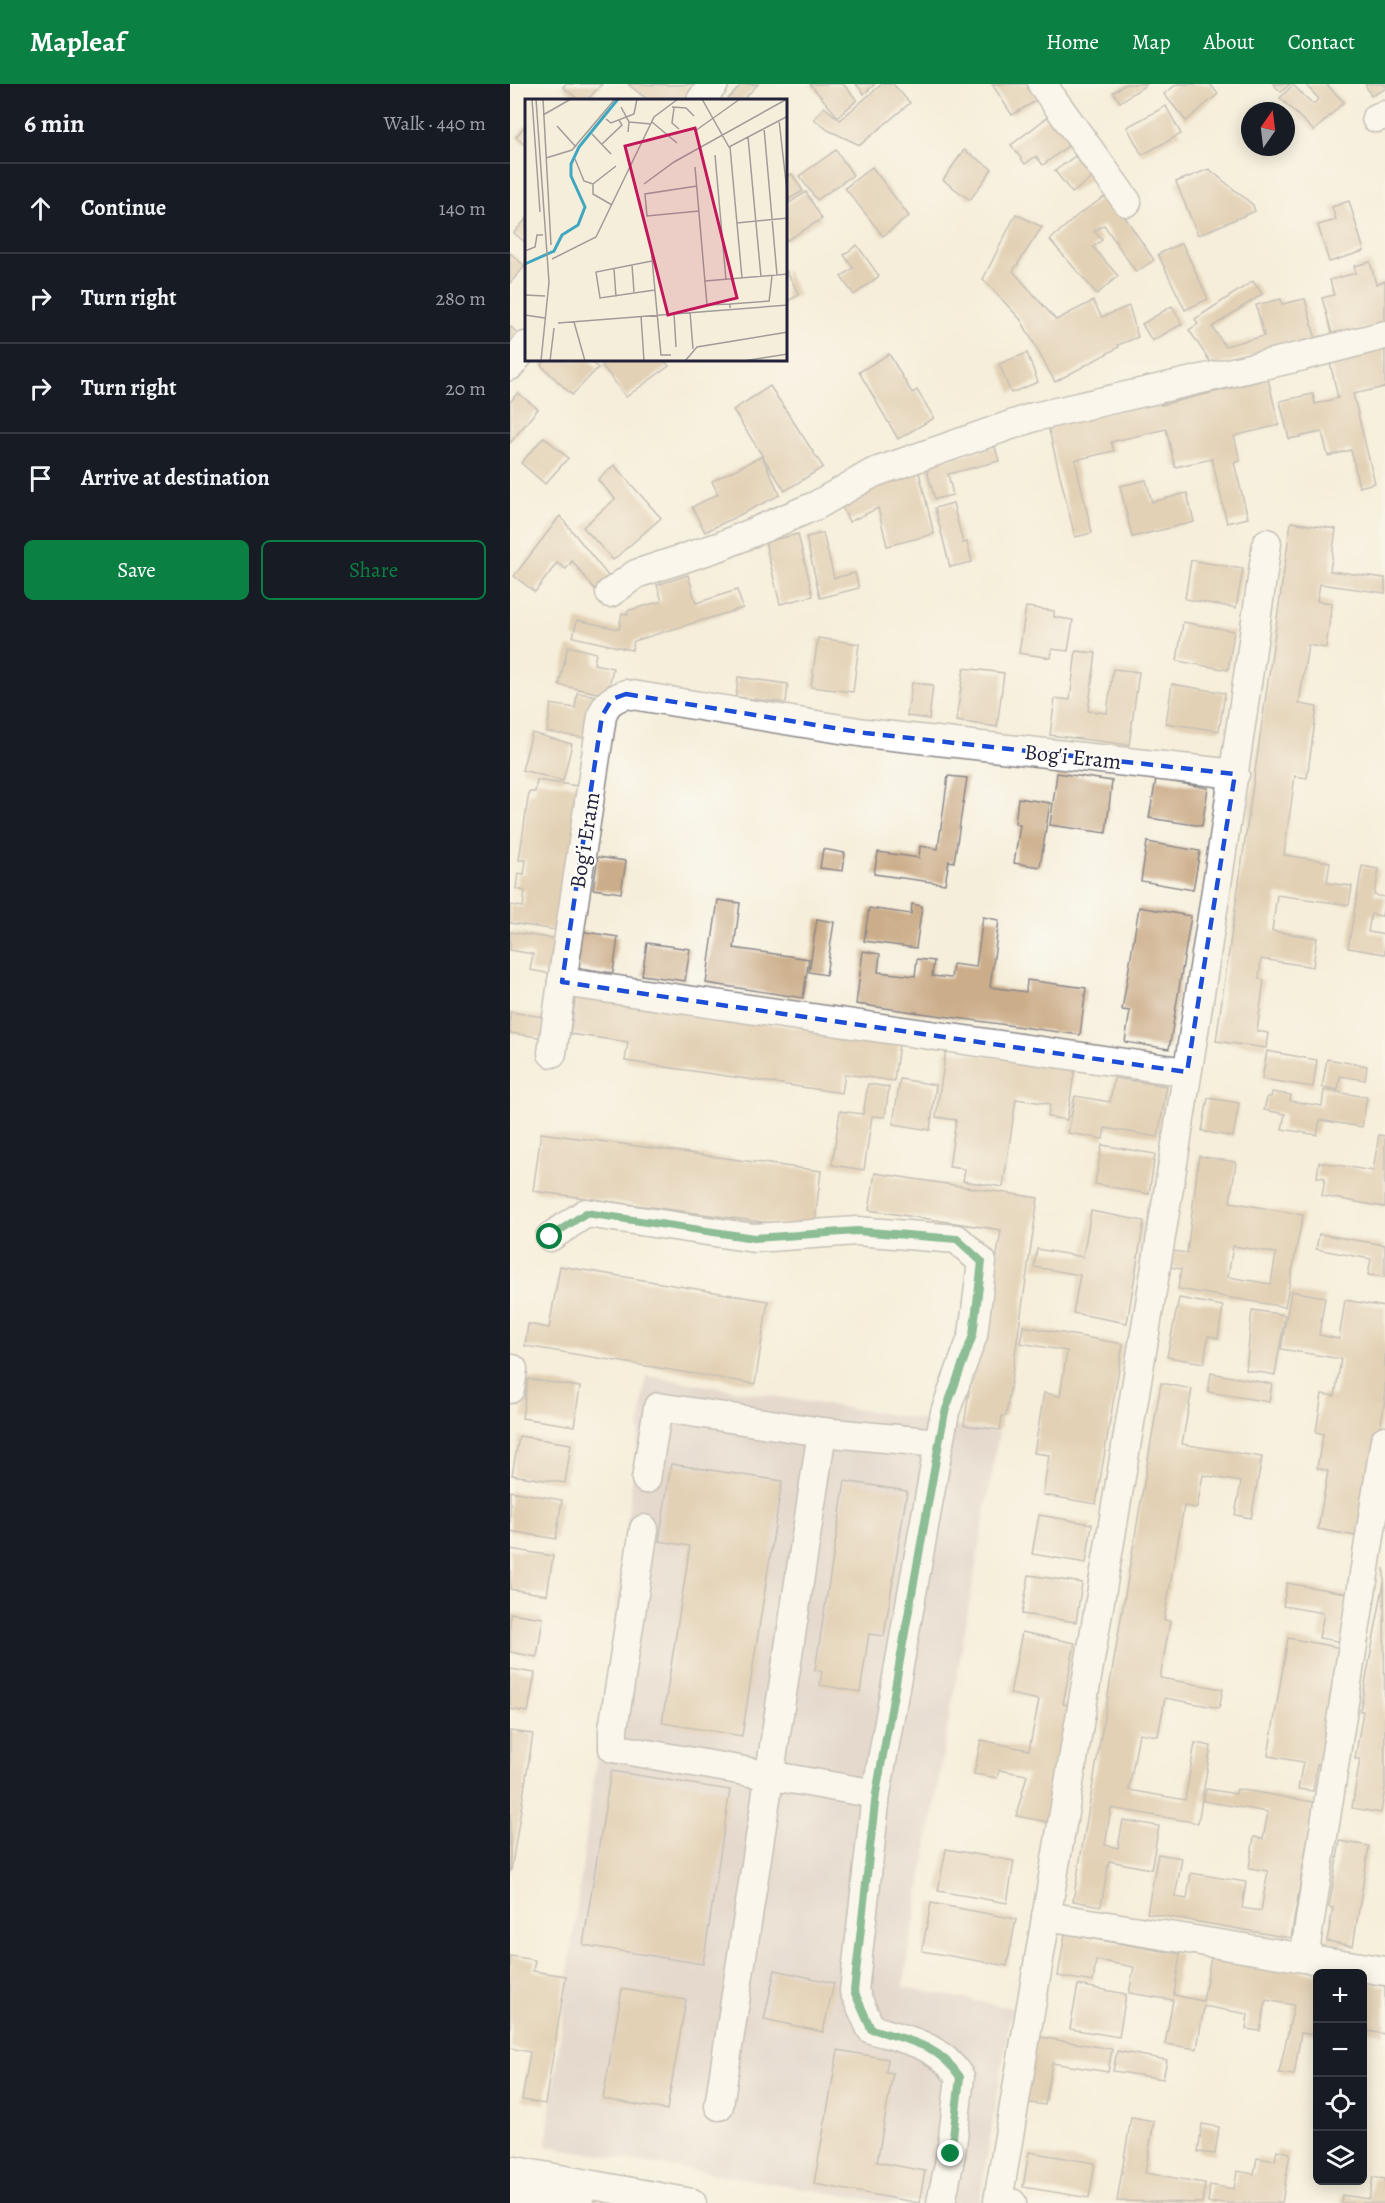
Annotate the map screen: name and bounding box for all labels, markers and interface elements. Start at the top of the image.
text: Mapleaf [30,23,125,61]
text: Home [1046,28,1099,56]
text: Map [1132,28,1170,56]
text: About [1203,28,1255,56]
text: Contact [1288,28,1355,56]
inset map [525,99,788,362]
north arrow [1241,102,1295,156]
text: 6 min [24,106,85,141]
text: Walk · 440 m [384,110,486,137]
icon: ahead [24,192,57,225]
text: Continue [81,193,166,223]
text: 140 m [439,195,486,222]
icon: right [24,282,57,315]
text: Turn right [81,283,177,313]
text: 280 m [436,285,486,312]
icon: right [24,372,57,405]
text: Turn right [81,373,177,403]
text: 20 m [445,375,486,402]
icon: arrive [24,462,57,495]
text: Arrive at destination [81,463,270,493]
button: Save [24,540,249,600]
button: Share [261,540,486,600]
street label: Bog'i Eram [1023,737,1123,777]
street label: Bog'i Eram [563,790,607,891]
route start [536,1223,562,1249]
map controls [1313,1969,1367,2185]
button: + [1313,1969,1367,2023]
button: − [1313,2023,1367,2077]
button: locate [1313,2077,1367,2131]
button: layers [1313,2131,1367,2185]
route end [937,2140,963,2166]

